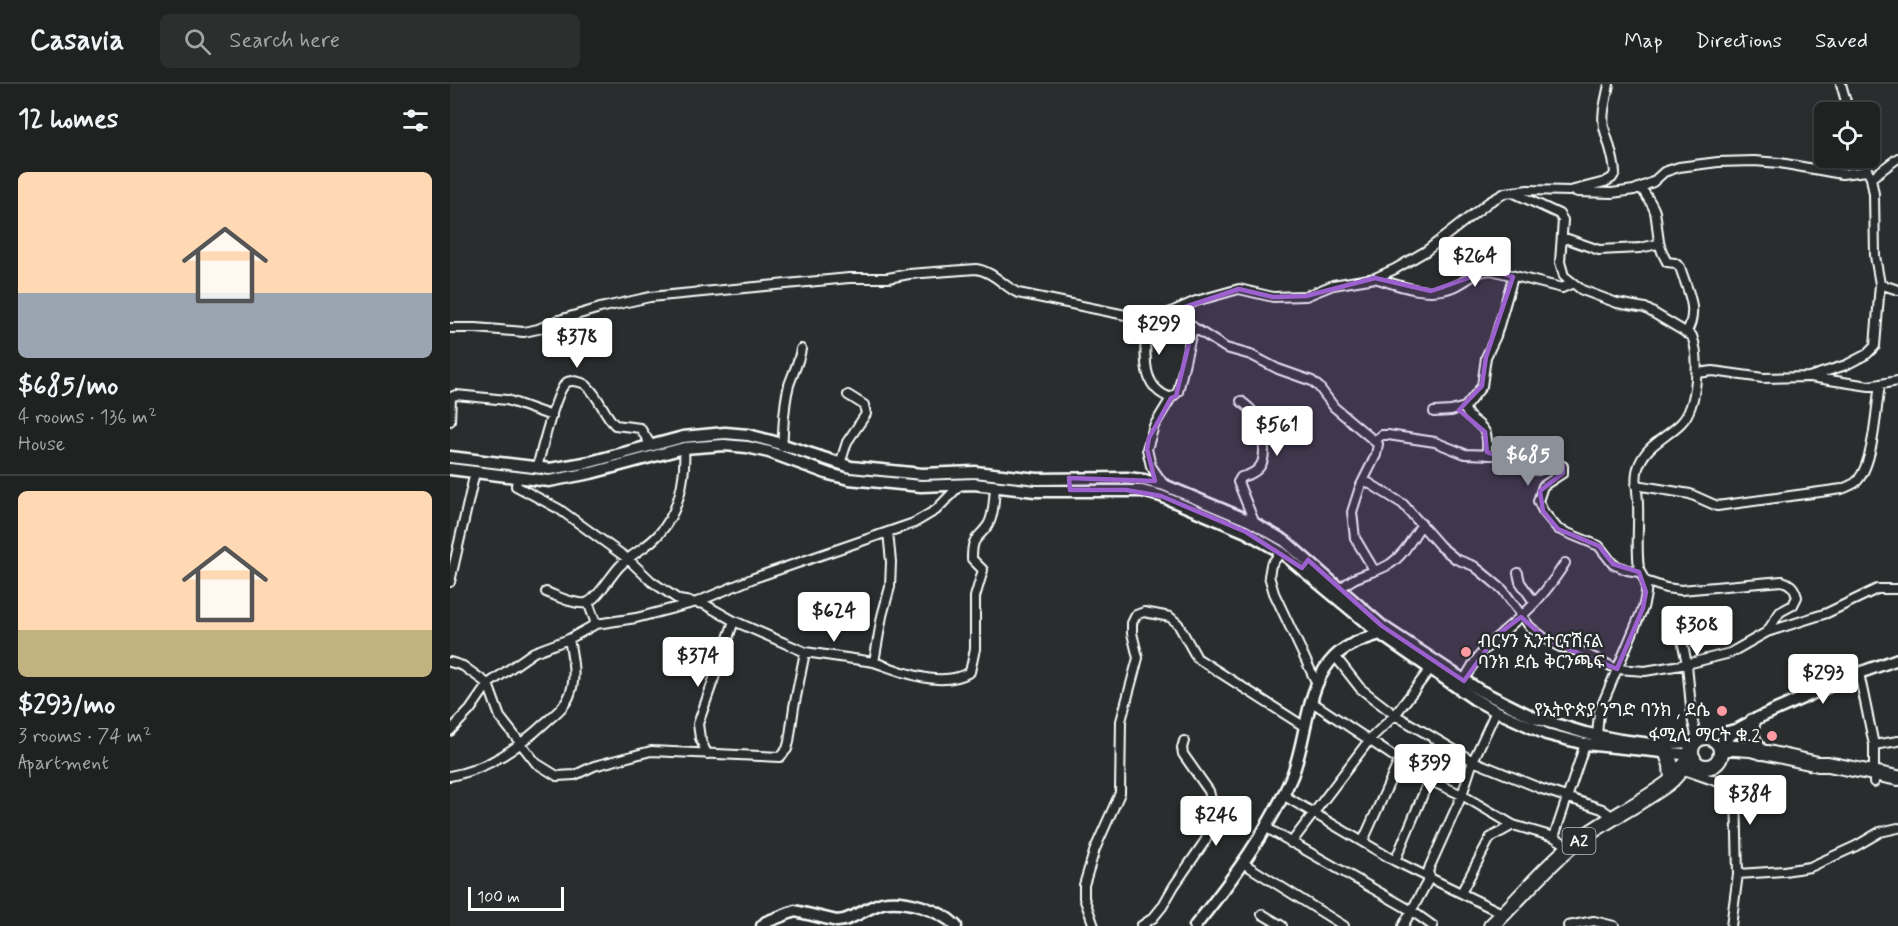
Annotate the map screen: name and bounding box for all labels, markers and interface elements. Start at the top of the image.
search box [160,14,580,68]
text: Casavia [30,23,124,60]
icon: search [181,25,214,58]
text: Search here [229,27,340,55]
text: Map [1624,27,1663,55]
text: Directions [1696,27,1782,55]
text: Saved [1815,27,1868,55]
map controls [1814,102,1880,168]
button: locate [1814,102,1880,168]
text: 12 homes [18,103,118,137]
icon: filters [399,104,432,137]
icon: home [171,211,279,319]
pin: $264 [1439,237,1511,288]
text: $264 [1453,243,1497,270]
pin: $299 [1123,305,1195,356]
text: $299 [1137,311,1181,338]
pin: $378 [541,318,613,369]
text: $378 [556,324,598,351]
text: $685/mo [18,370,118,404]
text: 4 rooms · 136 m² [18,404,157,431]
pin: $561 [1241,406,1313,457]
text: $561 [1256,412,1298,439]
text: House [18,431,65,458]
pin: $685 [1492,436,1564,487]
text: $685 [1506,442,1550,469]
icon: home [171,530,279,638]
pin: $624 [798,592,870,643]
text: $624 [812,598,856,625]
pin: $308 [1661,606,1733,657]
text: $308 [1675,612,1719,639]
place label: ብርሃን ኢንተርናሽናል ባንክ ደሴ ቅርንጫፍ [1478,630,1605,675]
pin: $374 [662,637,734,688]
text: $374 [677,643,719,670]
marker: ብርሃን ኢንተርናሽናል ባንክ ደሴ ቅርንጫፍ [1459,645,1473,659]
pin: $293 [1787,654,1859,705]
text: $293 [1802,660,1844,687]
text: $293/mo [18,689,115,723]
place label: የኢትዮጵያ ንግድ ባንክ , ደሴ [1534,699,1710,723]
marker: የኢትዮጵያ ንግድ ባንክ , ደሴ [1715,704,1729,718]
text: 3 rooms · 74 m² [18,723,152,750]
place label: ፋሚሊ ማርት ቁ.2 [1649,724,1760,748]
marker: ፋሚሊ ማርት ቁ.2 [1765,729,1779,743]
pin: $399 [1394,744,1466,795]
text: Apartment [18,750,109,777]
text: $399 [1408,750,1452,777]
pin: $384 [1714,775,1786,826]
text: $384 [1728,781,1772,808]
pin: $246 [1180,796,1252,847]
text: $246 [1194,802,1238,829]
road number: A2 [1562,828,1596,854]
scale bar [468,884,564,912]
text: 100 m [477,887,520,908]

